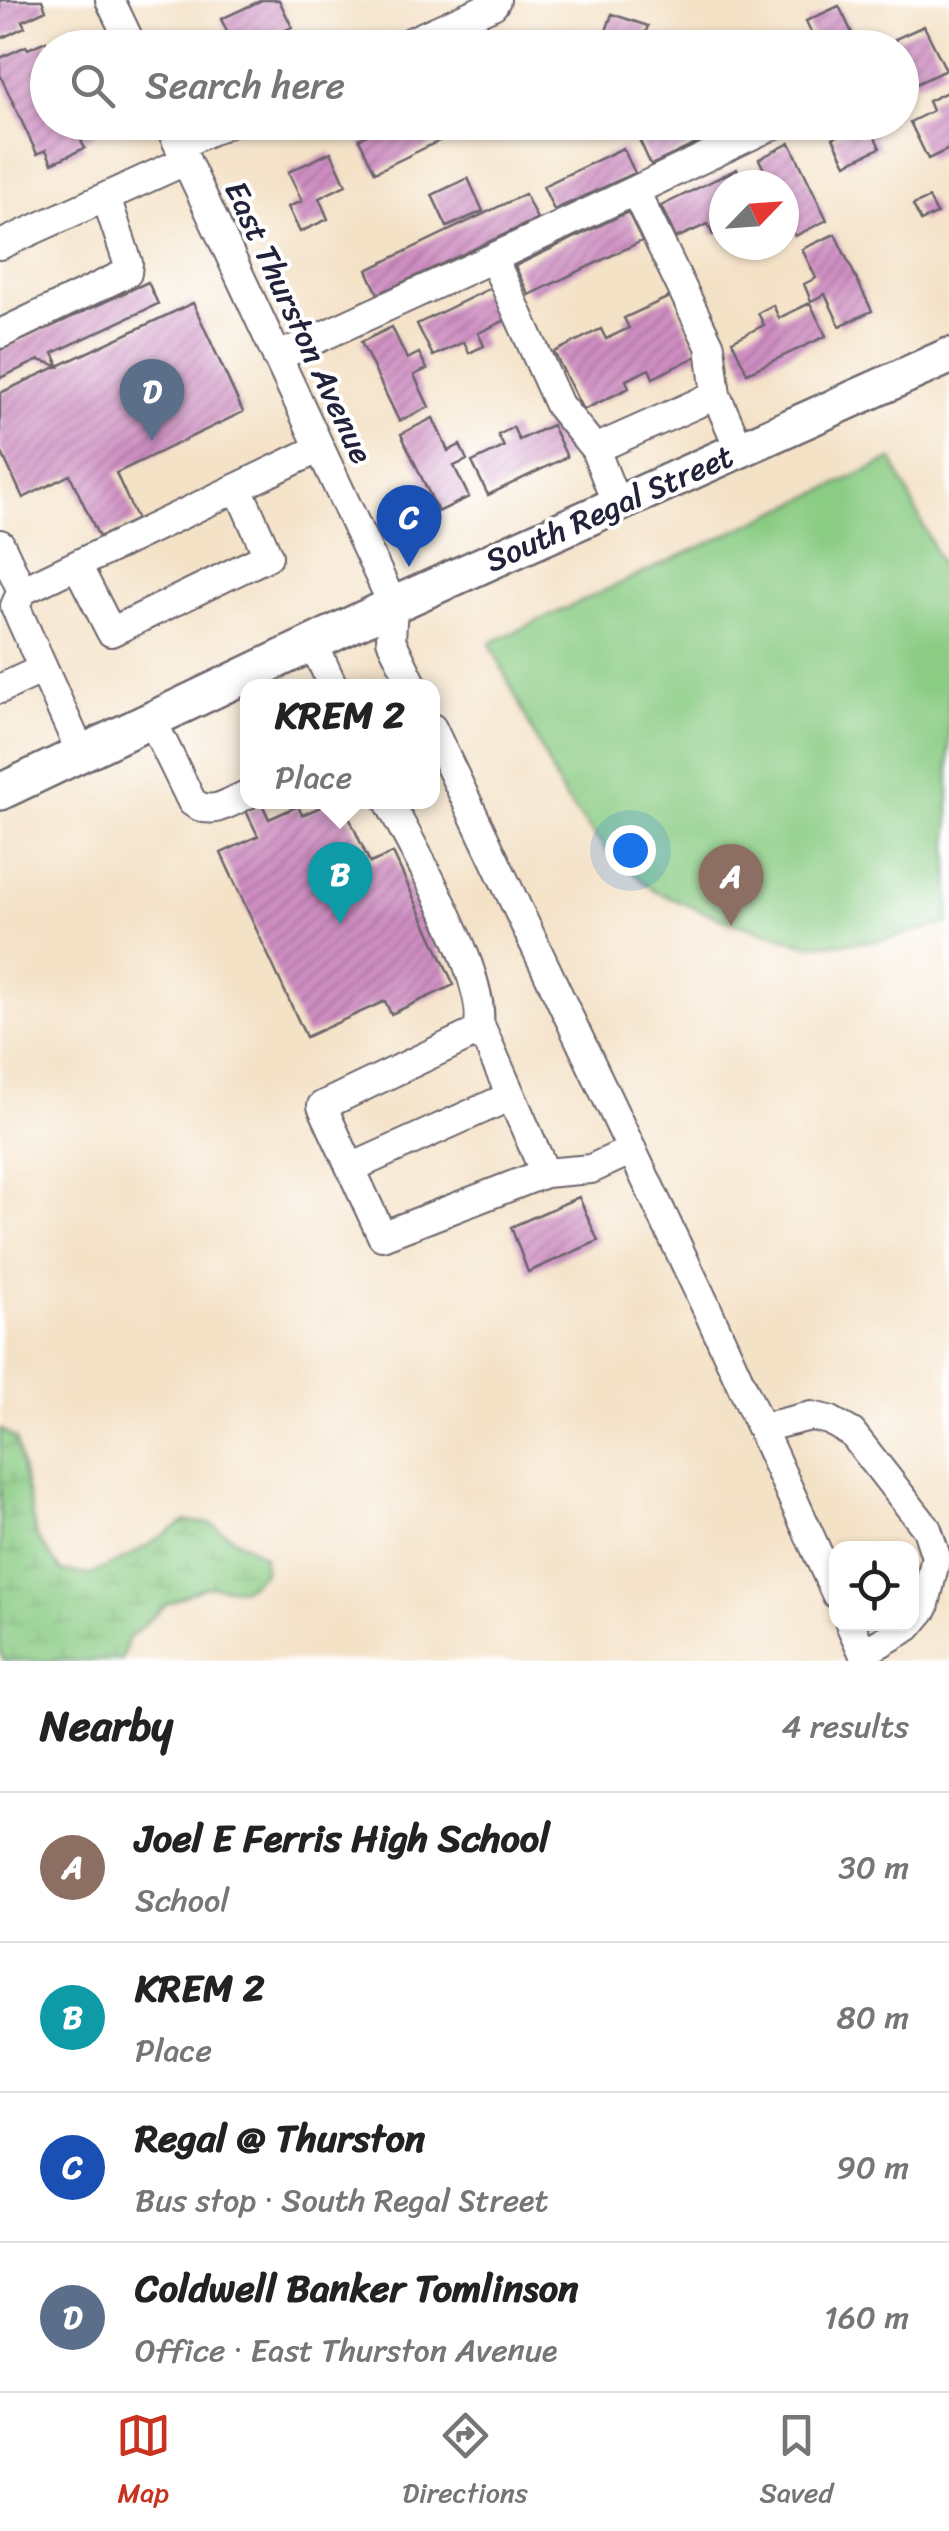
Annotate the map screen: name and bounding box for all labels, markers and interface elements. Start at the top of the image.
search box [30,30,919,140]
text: Search here [145,52,345,119]
icon: search [65,58,120,113]
north arrow [709,170,799,260]
street label: East Thurston Avenue [208,171,389,473]
pin: D [120,358,184,441]
street label: South Regal Street [476,428,743,589]
pin: C [376,484,442,567]
popup [240,679,440,809]
text: KREM 2 [275,682,405,749]
text: Place [275,749,352,806]
your location [605,825,656,876]
pin: B [308,842,372,924]
pin: A [698,844,764,926]
map controls [829,1541,919,1631]
button: locate [829,1541,919,1631]
text: Nearby [40,1689,173,1763]
text: 4 results [781,1698,909,1755]
text: Joel E Ferris High School [135,1805,550,1872]
text: A [62,1839,83,1896]
text: 30 m [838,1839,909,1896]
text: School [135,1872,229,1929]
text: KREM 2 [135,1955,265,2022]
text: B [62,1989,83,2046]
text: 80 m [837,1989,909,2046]
text: Place [135,2022,212,2079]
text: Regal @ Thurston [135,2105,425,2172]
text: C [63,2139,82,2196]
text: 90 m [836,2139,909,2196]
text: Bus stop · South Regal Street [135,2172,549,2229]
text: Coldwell Banker Tomlinson [135,2255,578,2322]
text: D [63,2289,82,2346]
text: 160 m [824,2289,909,2346]
text: Office · East Thurston Avenue [135,2322,558,2379]
tab: Map [116,2408,171,2517]
tab: Directions [402,2408,528,2517]
tab: Saved [759,2408,833,2517]

